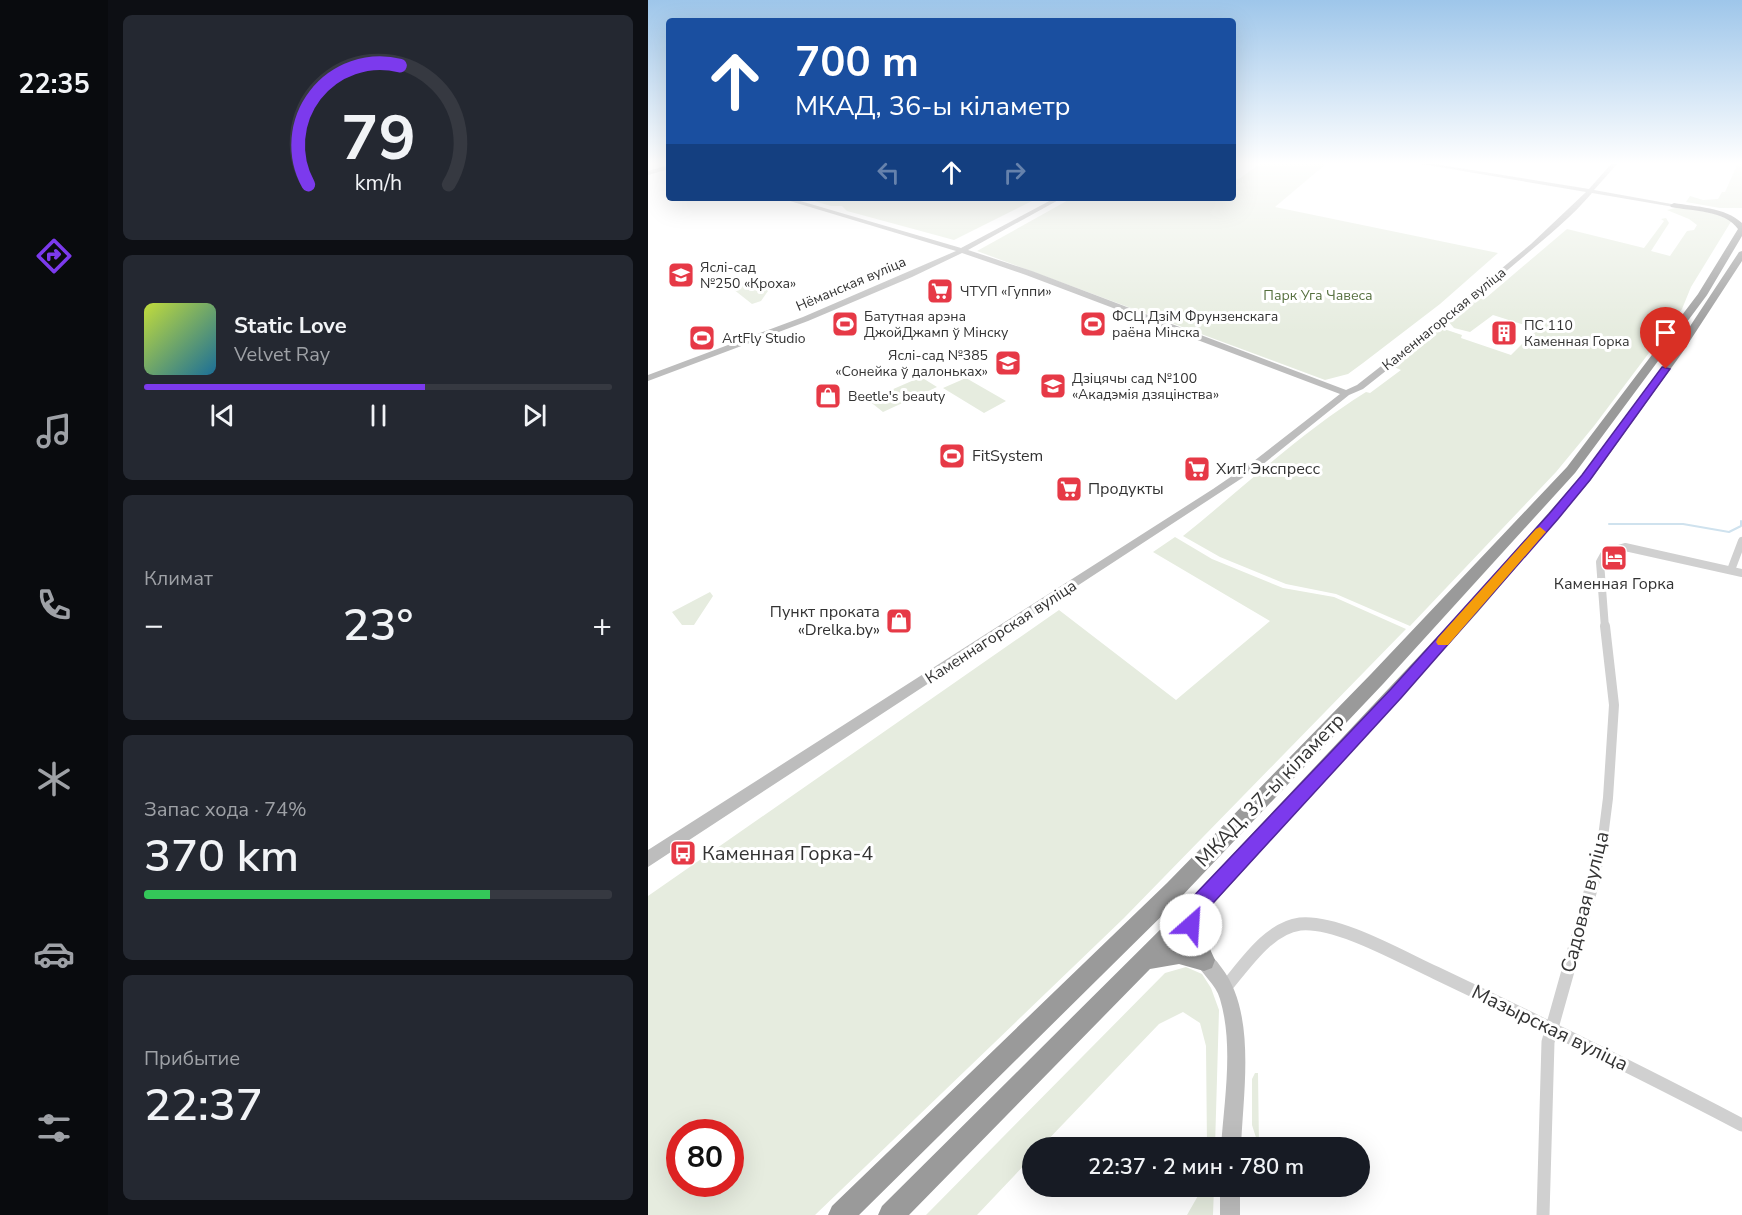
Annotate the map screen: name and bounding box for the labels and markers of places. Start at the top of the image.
place label: Яслі-сад №250 «Кроха» [700,258,796,293]
school or university icon: Яслі-сад №250 «Кроха» [666,260,696,290]
supermarket icon: ЧТУП «Гуппи» [925,276,955,306]
place label: ЧТУП «Гуппи» [960,282,1052,301]
place label: Батутная арэна ДжойДжамп ў Мінску [864,307,1009,342]
place label: ФСЦ ДзіМ Фрунзенскага раёна Мінска [1112,307,1278,342]
pin [1640,307,1691,369]
sports icon: Батутная арэна ДжойДжамп ў Мінску [830,309,860,339]
sports icon: ФСЦ ДзіМ Фрунзенскага раёна Мінска [1078,309,1108,339]
place label: ПС 110 Каменная Горка [1524,316,1630,351]
building icon: ПС 110 Каменная Горка [1489,318,1519,348]
sports icon: ArtFly Studio [687,323,717,353]
place label: ArtFly Studio [722,329,806,348]
place label: Яслі-сад №385 «Сонейка ў далоньках» [835,346,988,381]
school or university icon: Яслі-сад №385 «Сонейка ў далоньках» [993,348,1023,378]
place label: Дзіцячы сад №100 «Акадэмія дзяцінства» [1072,369,1219,404]
school or university icon: Дзіцячы сад №100 «Акадэмія дзяцінства» [1038,371,1068,401]
shop icon: Beetle's beauty [813,381,843,411]
place label: Beetle's beauty [848,387,946,406]
sports icon: FitSystem [937,441,967,471]
place label: FitSystem [972,445,1043,467]
supermarket icon: Хит! Экспресс [1182,454,1212,484]
place label: Хит! Экспресс [1216,458,1320,480]
supermarket icon: Продукты [1054,474,1084,504]
place label: Продукты [1088,478,1164,500]
hotel icon: Каменная Горка [1599,543,1629,573]
place label: Каменная Горка [1554,573,1674,595]
place label: Пункт проката «Drelka.by» [770,601,880,641]
shop icon: Пункт проката «Drelka.by» [884,606,914,636]
bus stop icon: Каменная Горка-4 [668,838,698,868]
place label: Каменная Горка-4 [702,840,873,867]

